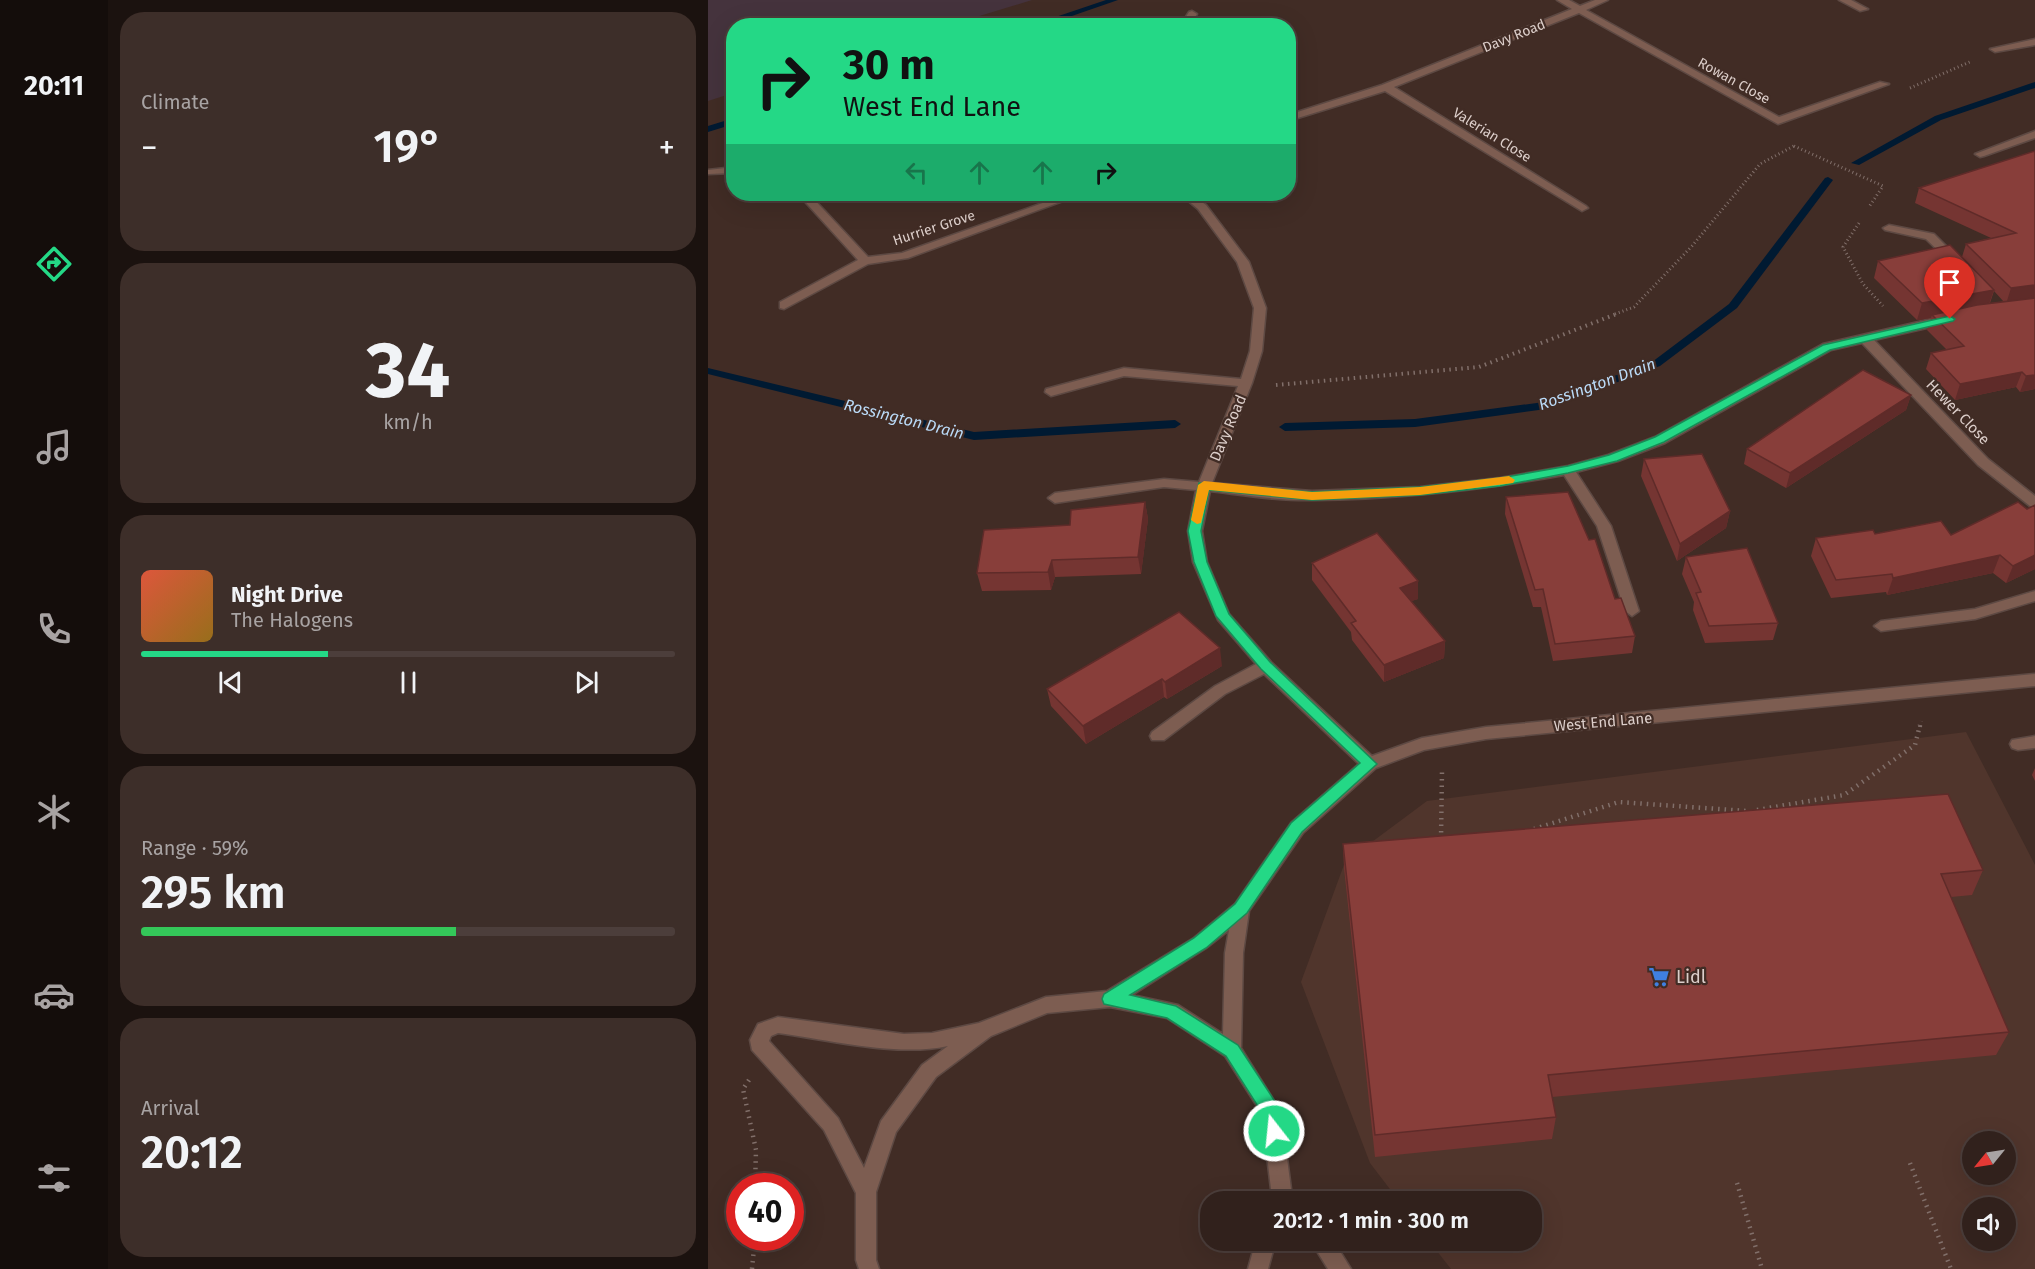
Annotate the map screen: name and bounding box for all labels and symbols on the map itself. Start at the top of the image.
street label: Davy Road [1480,16,1548,56]
street label: Rowan Close [1695,54,1773,108]
street label: Valerian Close [1450,104,1534,166]
street label: Hurrier Grove [891,207,977,249]
pin [1924,257,1975,319]
water label: Rossington Drain [1536,354,1658,414]
street label: Hewer Close [1922,376,1994,448]
street label: Davy Road [1206,392,1250,464]
water label: Rossington Drain [842,395,966,443]
street label: West End Lane [1553,709,1653,735]
supermarket icon: Lidl [1647,965,1671,989]
place label: Lidl [1676,966,1706,988]
position arrow [1242,1099,1306,1163]
north arrow [1962,1131,2016,1185]
speed limit sign: 40 [726,1173,804,1251]

